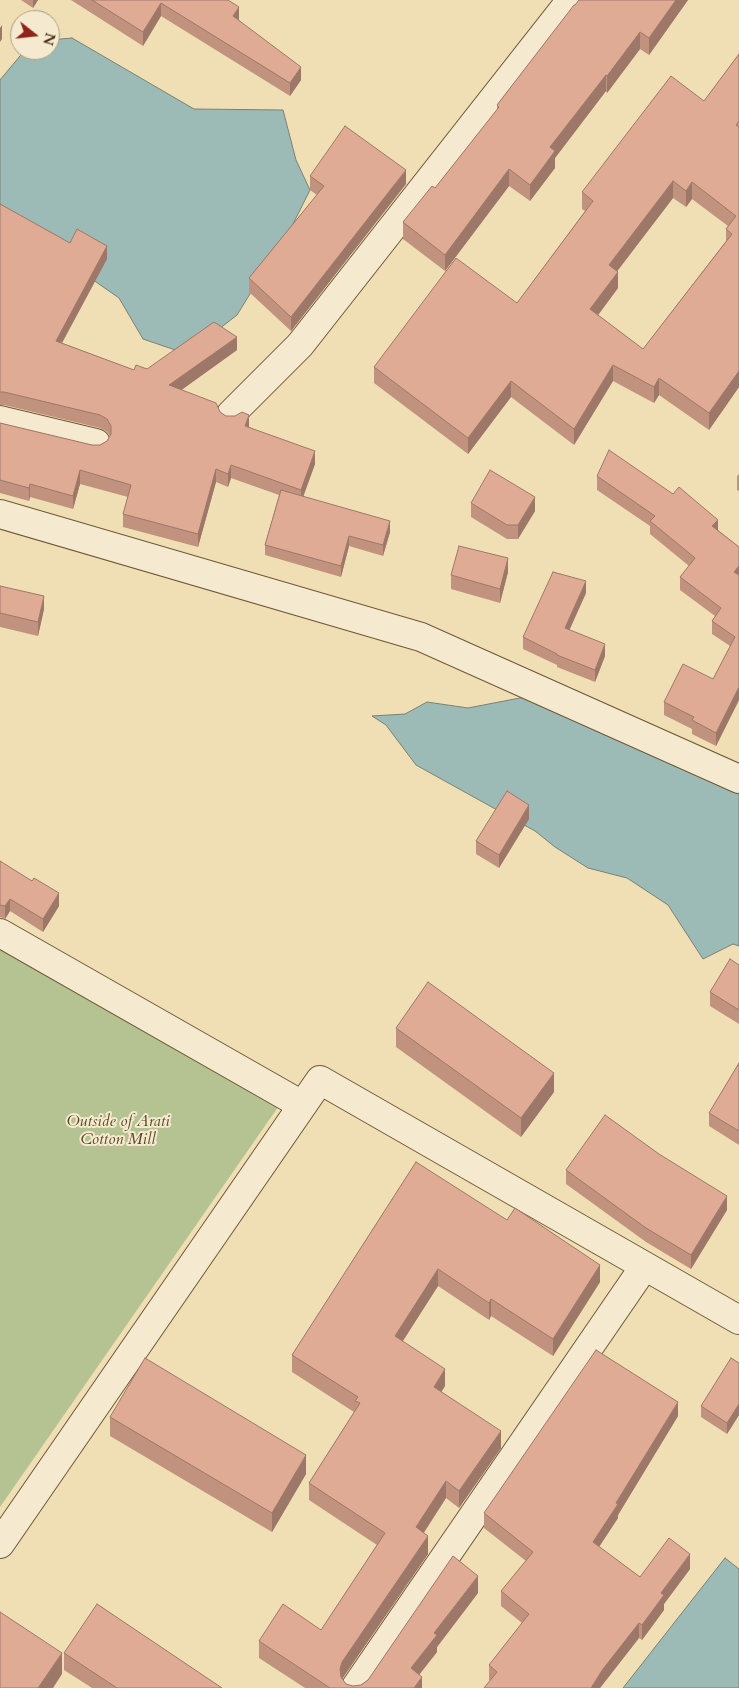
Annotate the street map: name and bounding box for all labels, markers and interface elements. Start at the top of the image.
north arrow [10,10,60,60]
text: N [38,31,60,47]
park label: Outside of Arati Cotton Mill [66,1112,170,1150]

